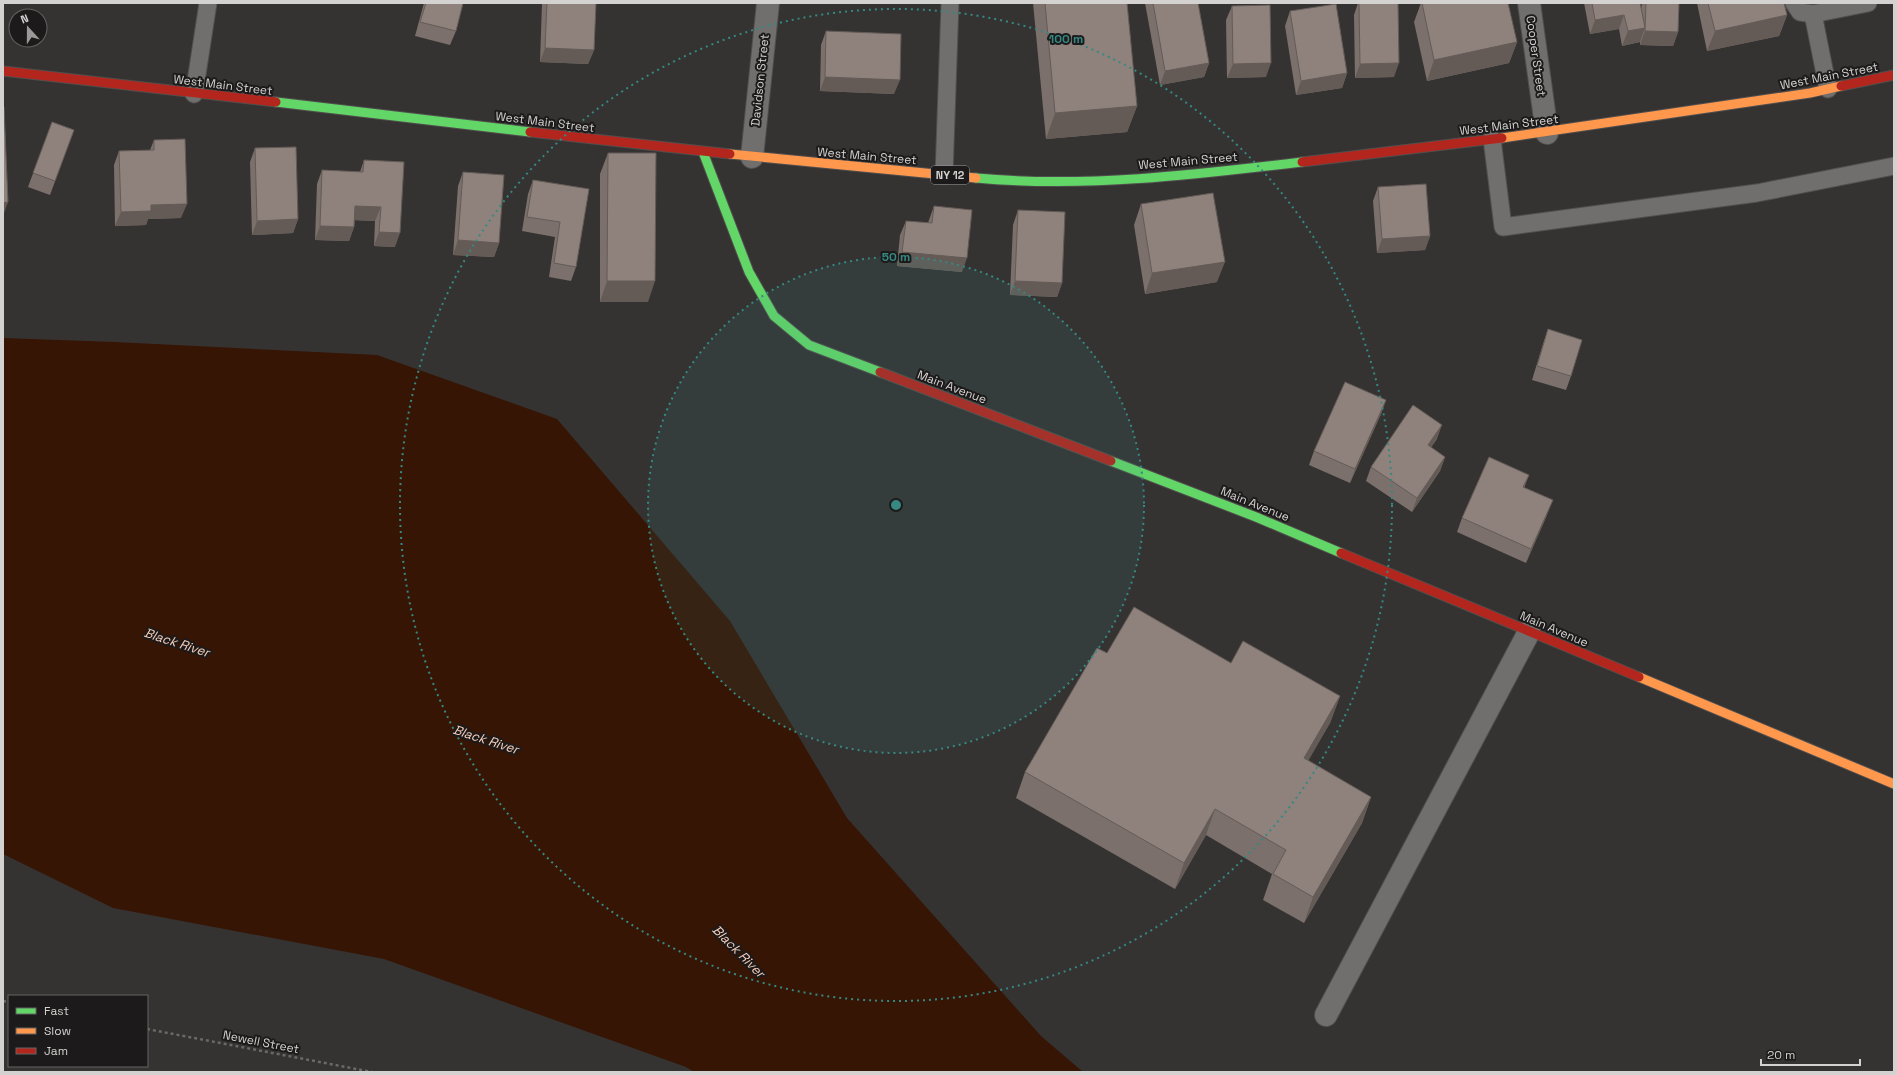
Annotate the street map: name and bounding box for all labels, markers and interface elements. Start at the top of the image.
north arrow [8,8,48,48]
text: N [18,11,30,27]
street label: Cooper Street [1522,14,1550,98]
text: 100 m [1049,31,1083,47]
street label: Davidson Street [747,33,773,127]
street label: West Main Street [1779,59,1879,93]
street label: West Main Street [173,71,273,99]
street label: West Main Street [495,108,595,136]
street label: West Main Street [1459,111,1559,139]
street label: West Main Street [817,144,917,168]
street label: West Main Street [1138,149,1238,173]
road number: NY 12 [931,166,969,184]
text: 50 m [882,249,910,265]
street label: Main Avenue [915,366,989,408]
street label: Main Avenue [1218,483,1292,525]
centre of rings [889,498,903,512]
street label: Main Avenue [1517,607,1591,651]
water label: Black River [142,624,214,662]
water label: Black River [451,721,523,759]
water label: Black River [709,921,770,983]
legend [8,995,148,1067]
text: Fast [44,1003,69,1019]
text: Slow [44,1023,71,1039]
street label: Newell Street [222,1027,300,1057]
scale bar [1761,1041,1860,1067]
text: Jam [44,1043,68,1059]
text: 20 m [1767,1047,1795,1063]

